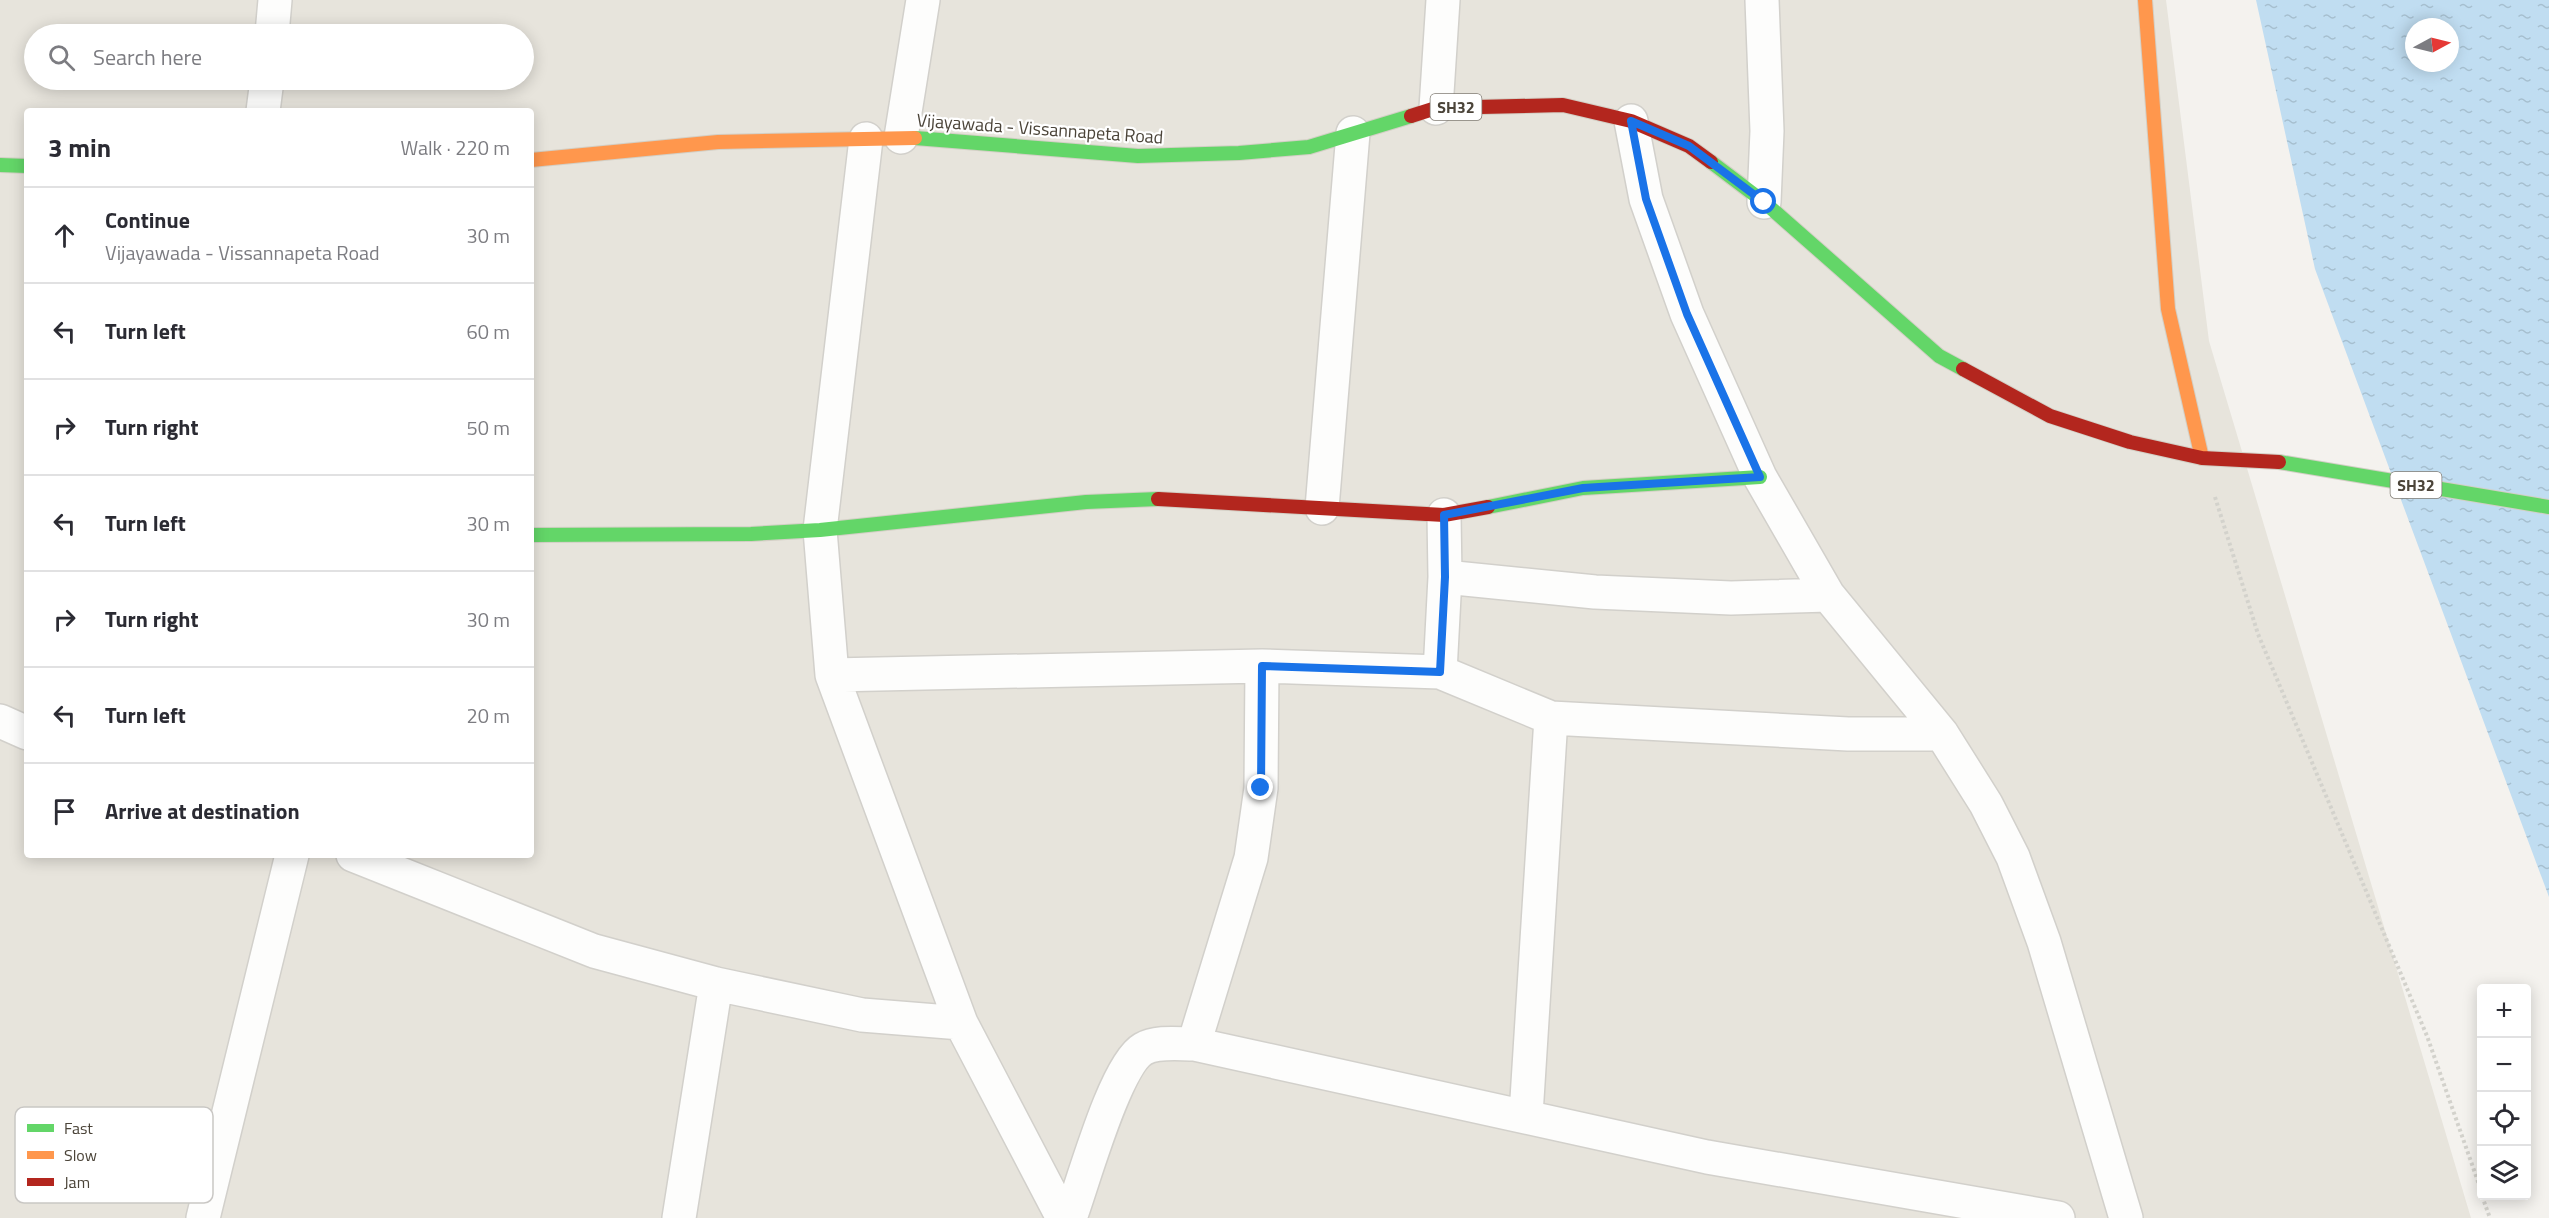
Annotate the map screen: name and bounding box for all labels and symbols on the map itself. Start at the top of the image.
north arrow [2405,18,2459,72]
road number: SH32 [1430,94,1482,120]
street label: Vijayawada - Vissannapeta Road [916,106,1164,151]
route start [1750,188,1776,214]
road number: SH32 [2390,472,2442,498]
route end [1247,774,1273,800]
legend [15,1107,213,1203]
text: Fast [64,1116,93,1140]
text: Slow [64,1143,97,1167]
text: Jam [64,1170,90,1194]

